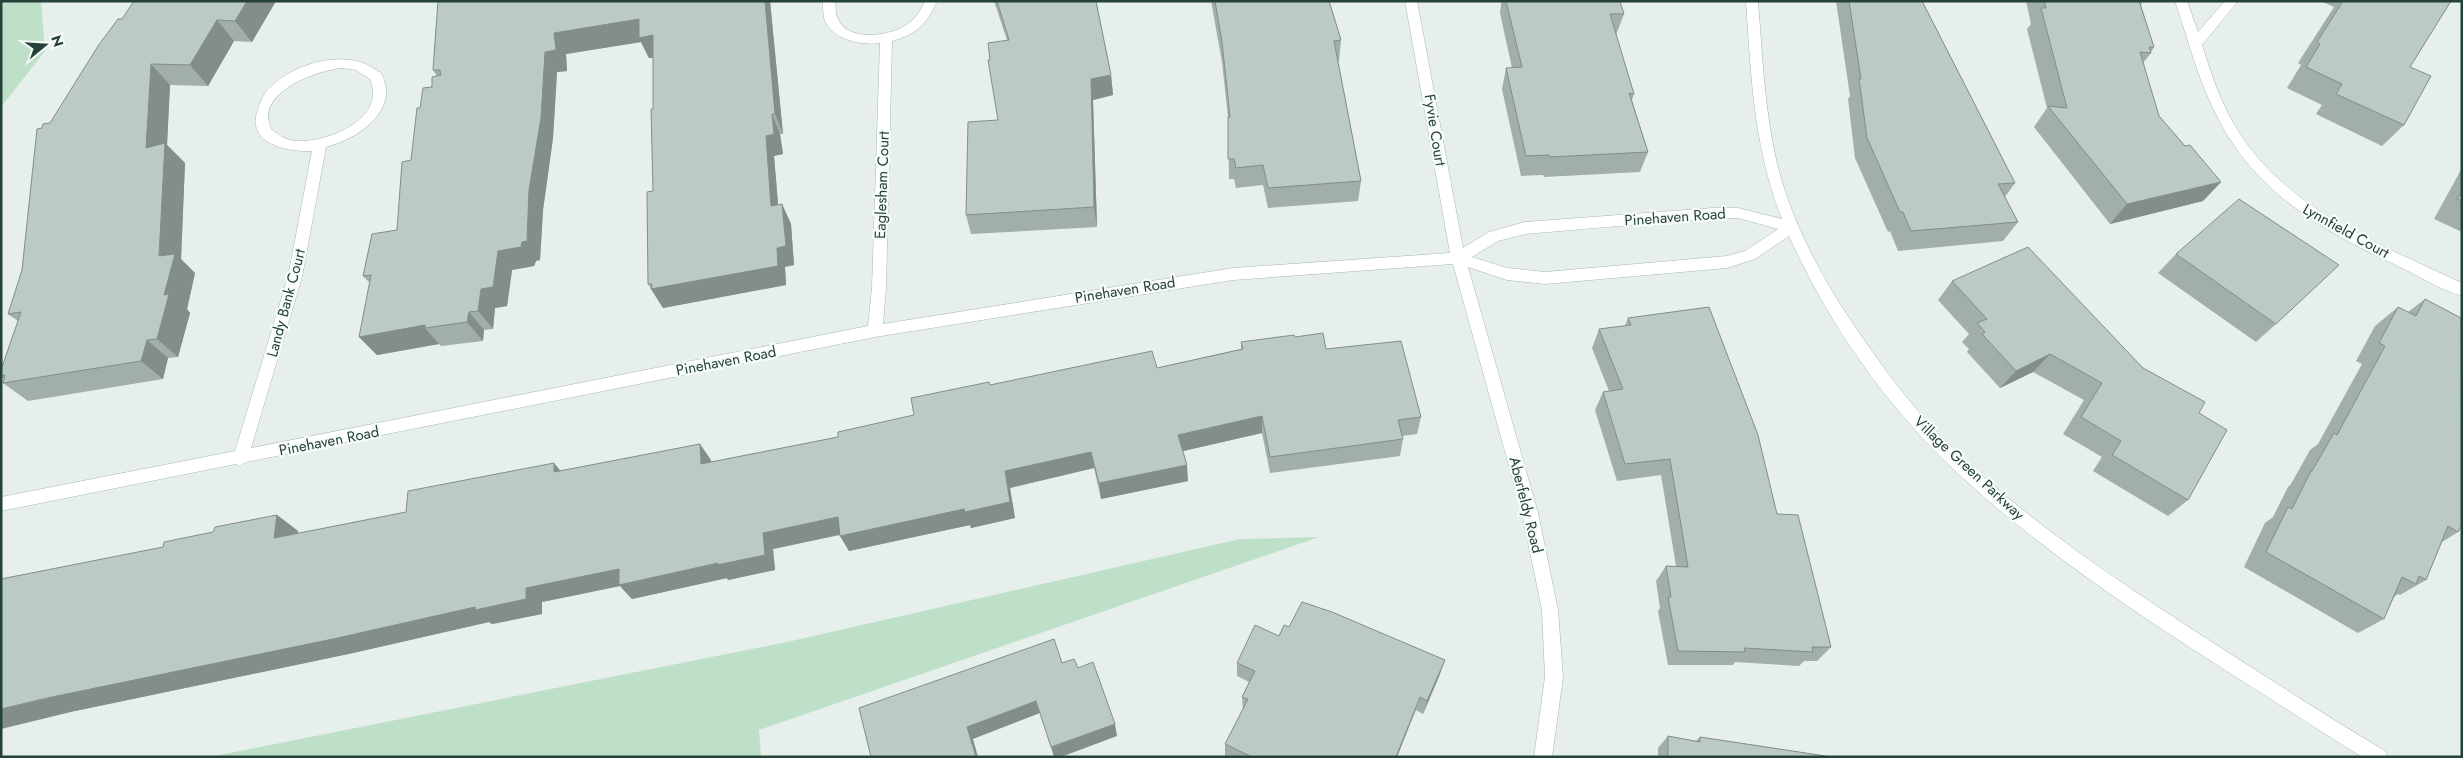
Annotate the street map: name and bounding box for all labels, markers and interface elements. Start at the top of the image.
north arrow [20,20,70,70]
text: N [46,33,69,49]
street label: Fyvie Court [1418,93,1452,168]
street label: Eaglesham Court [869,130,895,239]
street label: Lynnfield Court [2299,198,2394,264]
street label: Pinehaven Road [1624,202,1726,232]
street label: Landy Bank Court [261,246,311,360]
street label: Pinehaven Road [1073,271,1177,309]
street label: Pinehaven Road [674,341,778,381]
street label: Village Green Parkway [1909,411,2029,525]
street label: Pinehaven Road [277,421,381,461]
street label: Aberfeldy Road [1503,454,1549,556]

